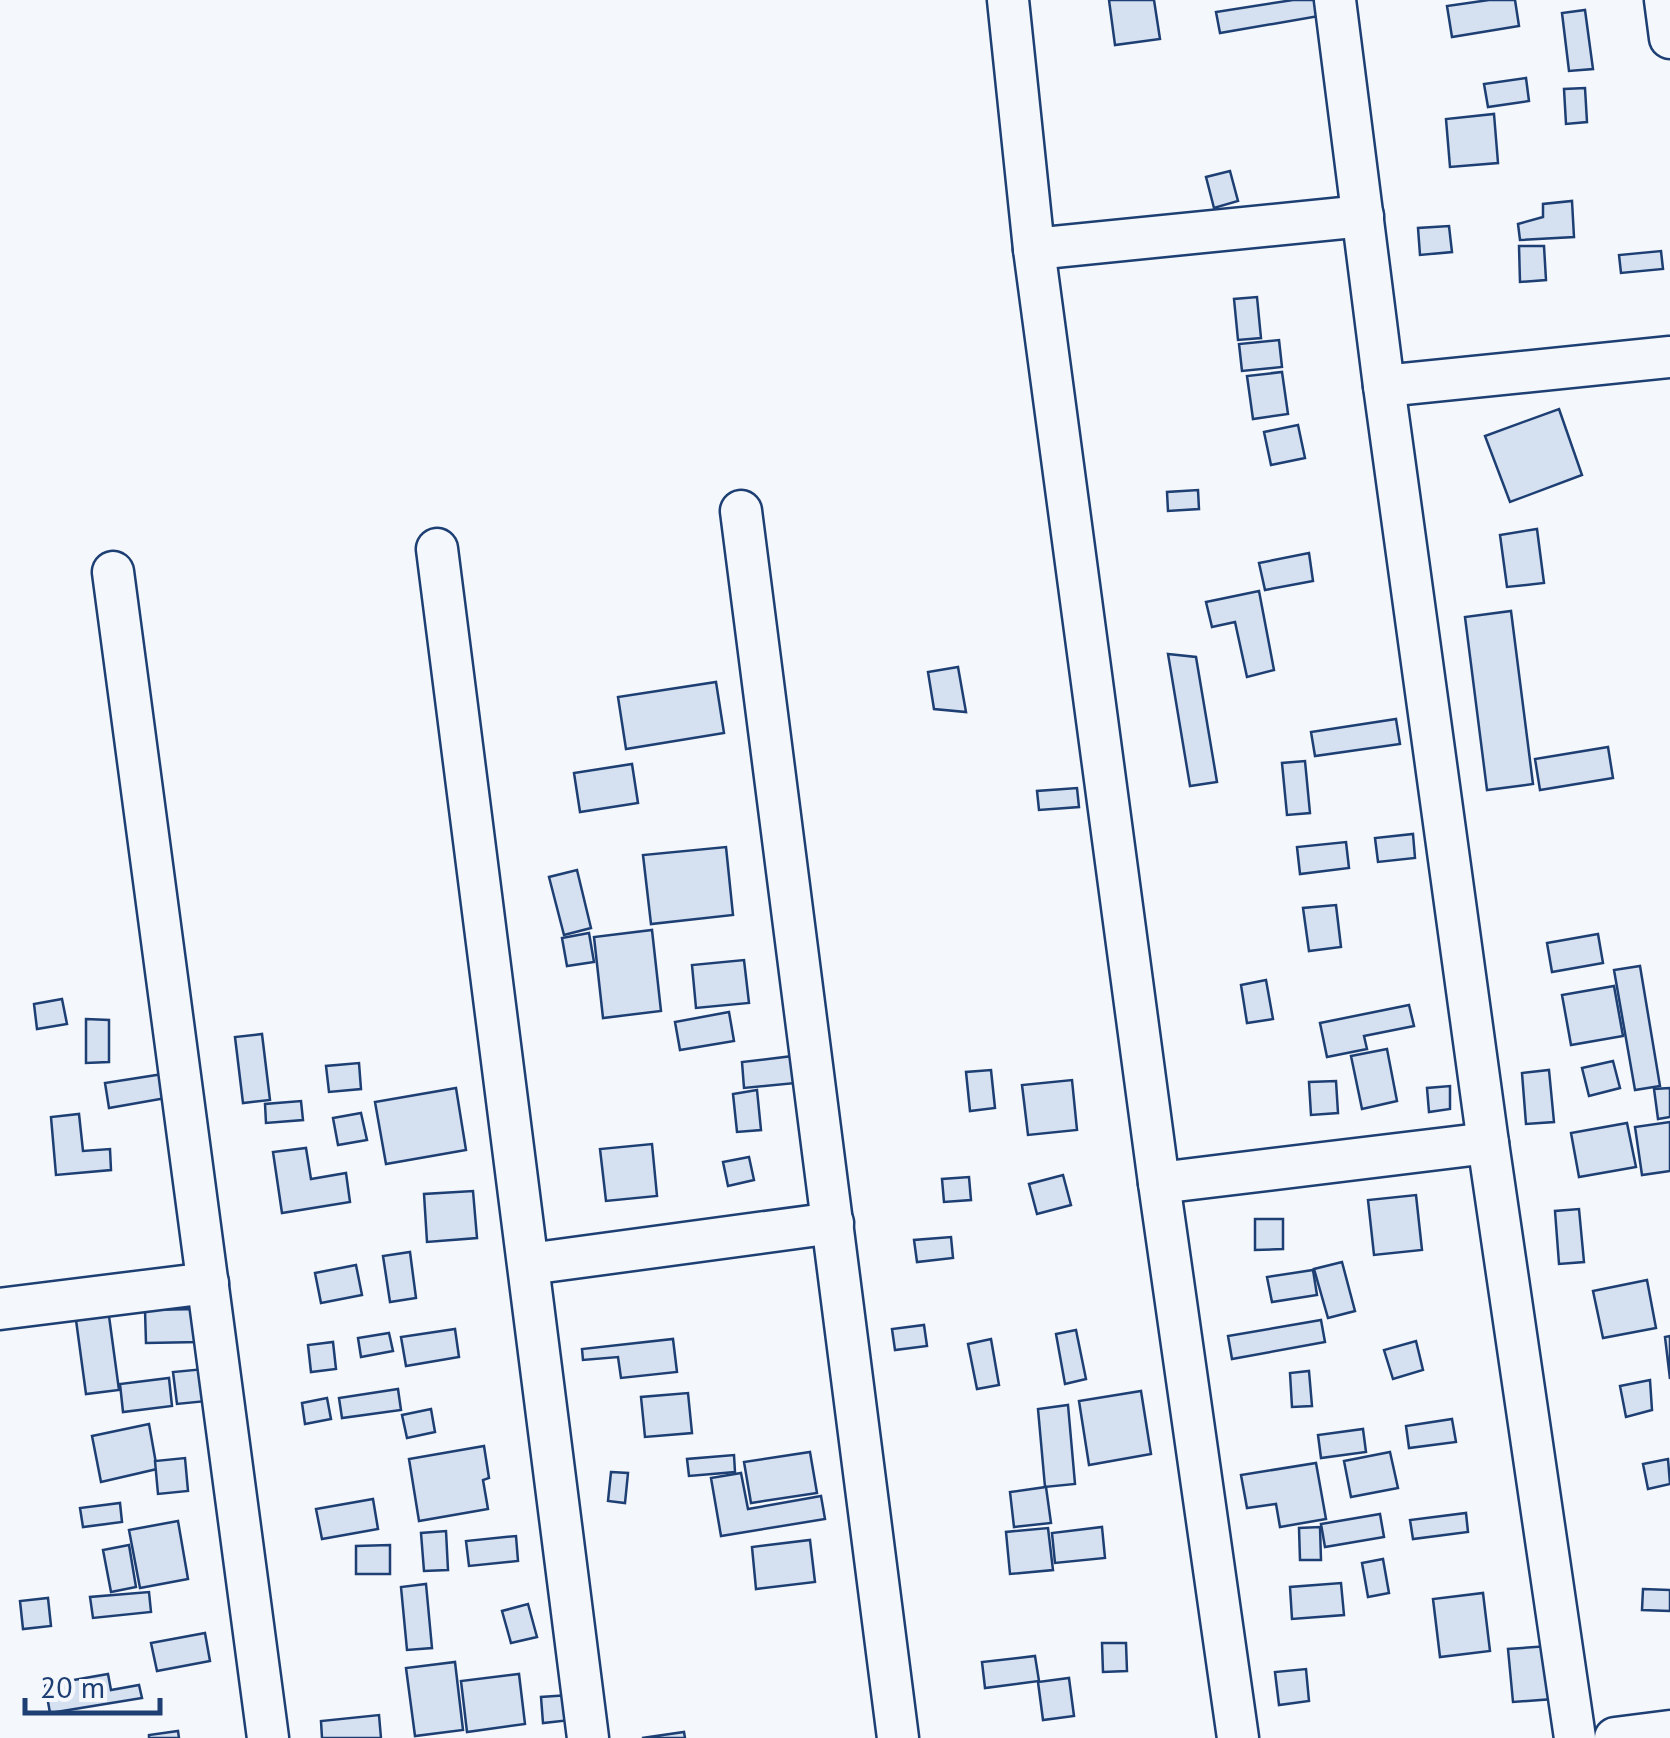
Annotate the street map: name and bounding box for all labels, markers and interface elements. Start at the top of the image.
scale bar [25,1653,160,1715]
text: 20 m [40,1667,105,1706]

